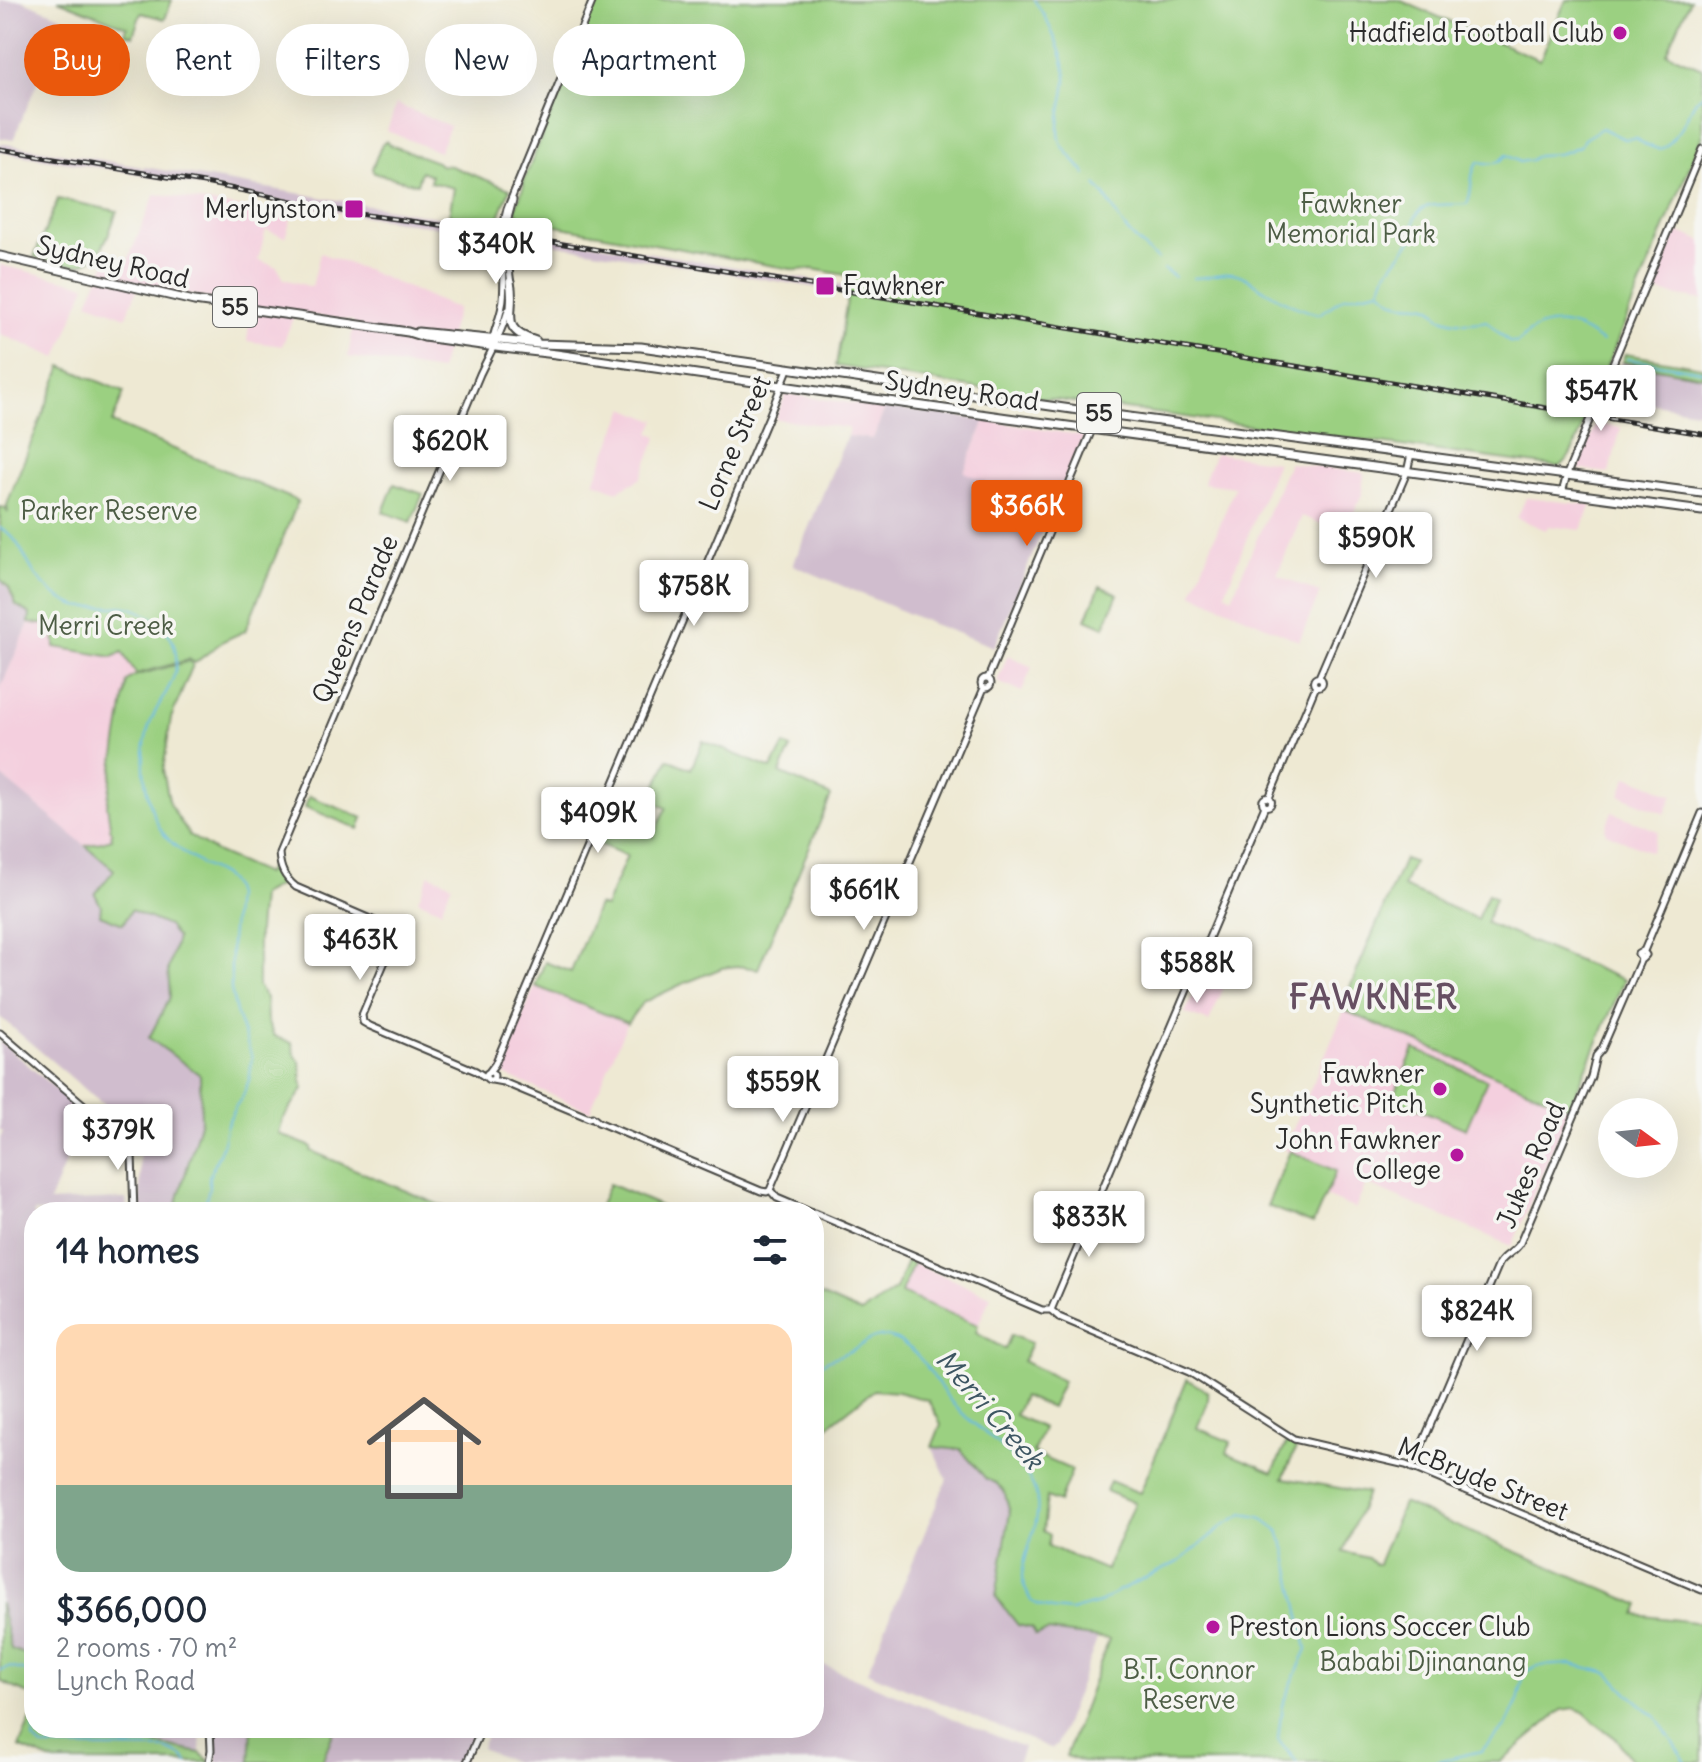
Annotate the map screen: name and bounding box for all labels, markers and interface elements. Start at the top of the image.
place label: Hadfield Football Club [1349,16,1604,49]
chip: Buy [24,24,130,96]
chip: Rent [146,24,260,96]
chip: Filters [276,24,409,96]
chip: New [425,24,537,96]
chip: Apartment [553,24,745,96]
marker: Hadfield Football Club [1611,24,1629,42]
park label: Fawkner Memorial Park [1266,187,1436,250]
place label: Merlynston [205,192,336,225]
marker: Merlynston [343,198,365,220]
pin: $340K [440,218,552,286]
text: $340K [457,227,535,260]
street label: Sydney Road [34,228,193,295]
place label: Fawkner [843,269,945,302]
marker: Fawkner [814,275,836,297]
road number: 55 [213,287,257,327]
street label: Sydney Road [883,363,1041,418]
pin: $547K [1545,365,1657,433]
street label: Lorne Street [691,370,778,515]
text: $547K [1565,374,1637,407]
road number: 55 [1077,393,1121,433]
pin: $620K [394,415,506,483]
text: $620K [412,424,488,457]
pin: $366K [971,480,1083,548]
text: $366K [989,489,1065,522]
park label: Parker Reserve [20,494,198,527]
pin: $590K [1320,512,1432,580]
text: $590K [1337,521,1415,554]
street label: Queens Parade [304,530,405,708]
pin: $758K [638,560,750,628]
text: $758K [657,569,731,602]
park label: Merri Creek [38,609,174,642]
pin: $409K [542,787,654,855]
text: $409K [559,796,637,829]
pin: $661K [808,864,920,932]
text: $661K [829,873,899,906]
pin: $463K [304,914,416,982]
text: $463K [322,923,398,956]
pin: $588K [1141,937,1253,1005]
text: $588K [1159,946,1235,979]
district label: FAWKNER [1289,975,1459,1018]
pin: $559K [727,1056,839,1124]
place label: Fawkner Synthetic Pitch [1250,1057,1424,1120]
text: $559K [745,1065,821,1098]
marker: Fawkner Synthetic Pitch [1431,1080,1449,1098]
street label: Jukes Road [1489,1096,1572,1233]
north arrow [1598,1098,1678,1178]
map controls [1598,1098,1678,1178]
pin: $379K [62,1104,174,1172]
text: $379K [82,1113,154,1146]
place label: John Fawkner College [1275,1123,1441,1186]
marker: John Fawkner College [1448,1146,1466,1164]
pin: $833K [1033,1191,1145,1259]
text: $833K [1052,1200,1126,1233]
icon: filters [748,1228,792,1272]
text: 14 homes [56,1229,200,1272]
pin: $824K [1421,1285,1533,1353]
text: $824K [1440,1294,1514,1327]
water label: Merri Creek [928,1342,1053,1477]
icon: home [352,1376,496,1520]
street label: McBryde Street [1393,1429,1574,1528]
text: $366,000 [56,1588,208,1631]
place label: Preston Lions Soccer Club [1229,1610,1531,1643]
marker: Preston Lions Soccer Club [1204,1618,1222,1636]
text: 2 rooms · 70 m² [56,1631,237,1664]
park label: Bababi Djinanang [1320,1645,1526,1678]
park label: B.T. Connor Reserve [1123,1653,1255,1716]
text: Lynch Road [56,1664,195,1697]

